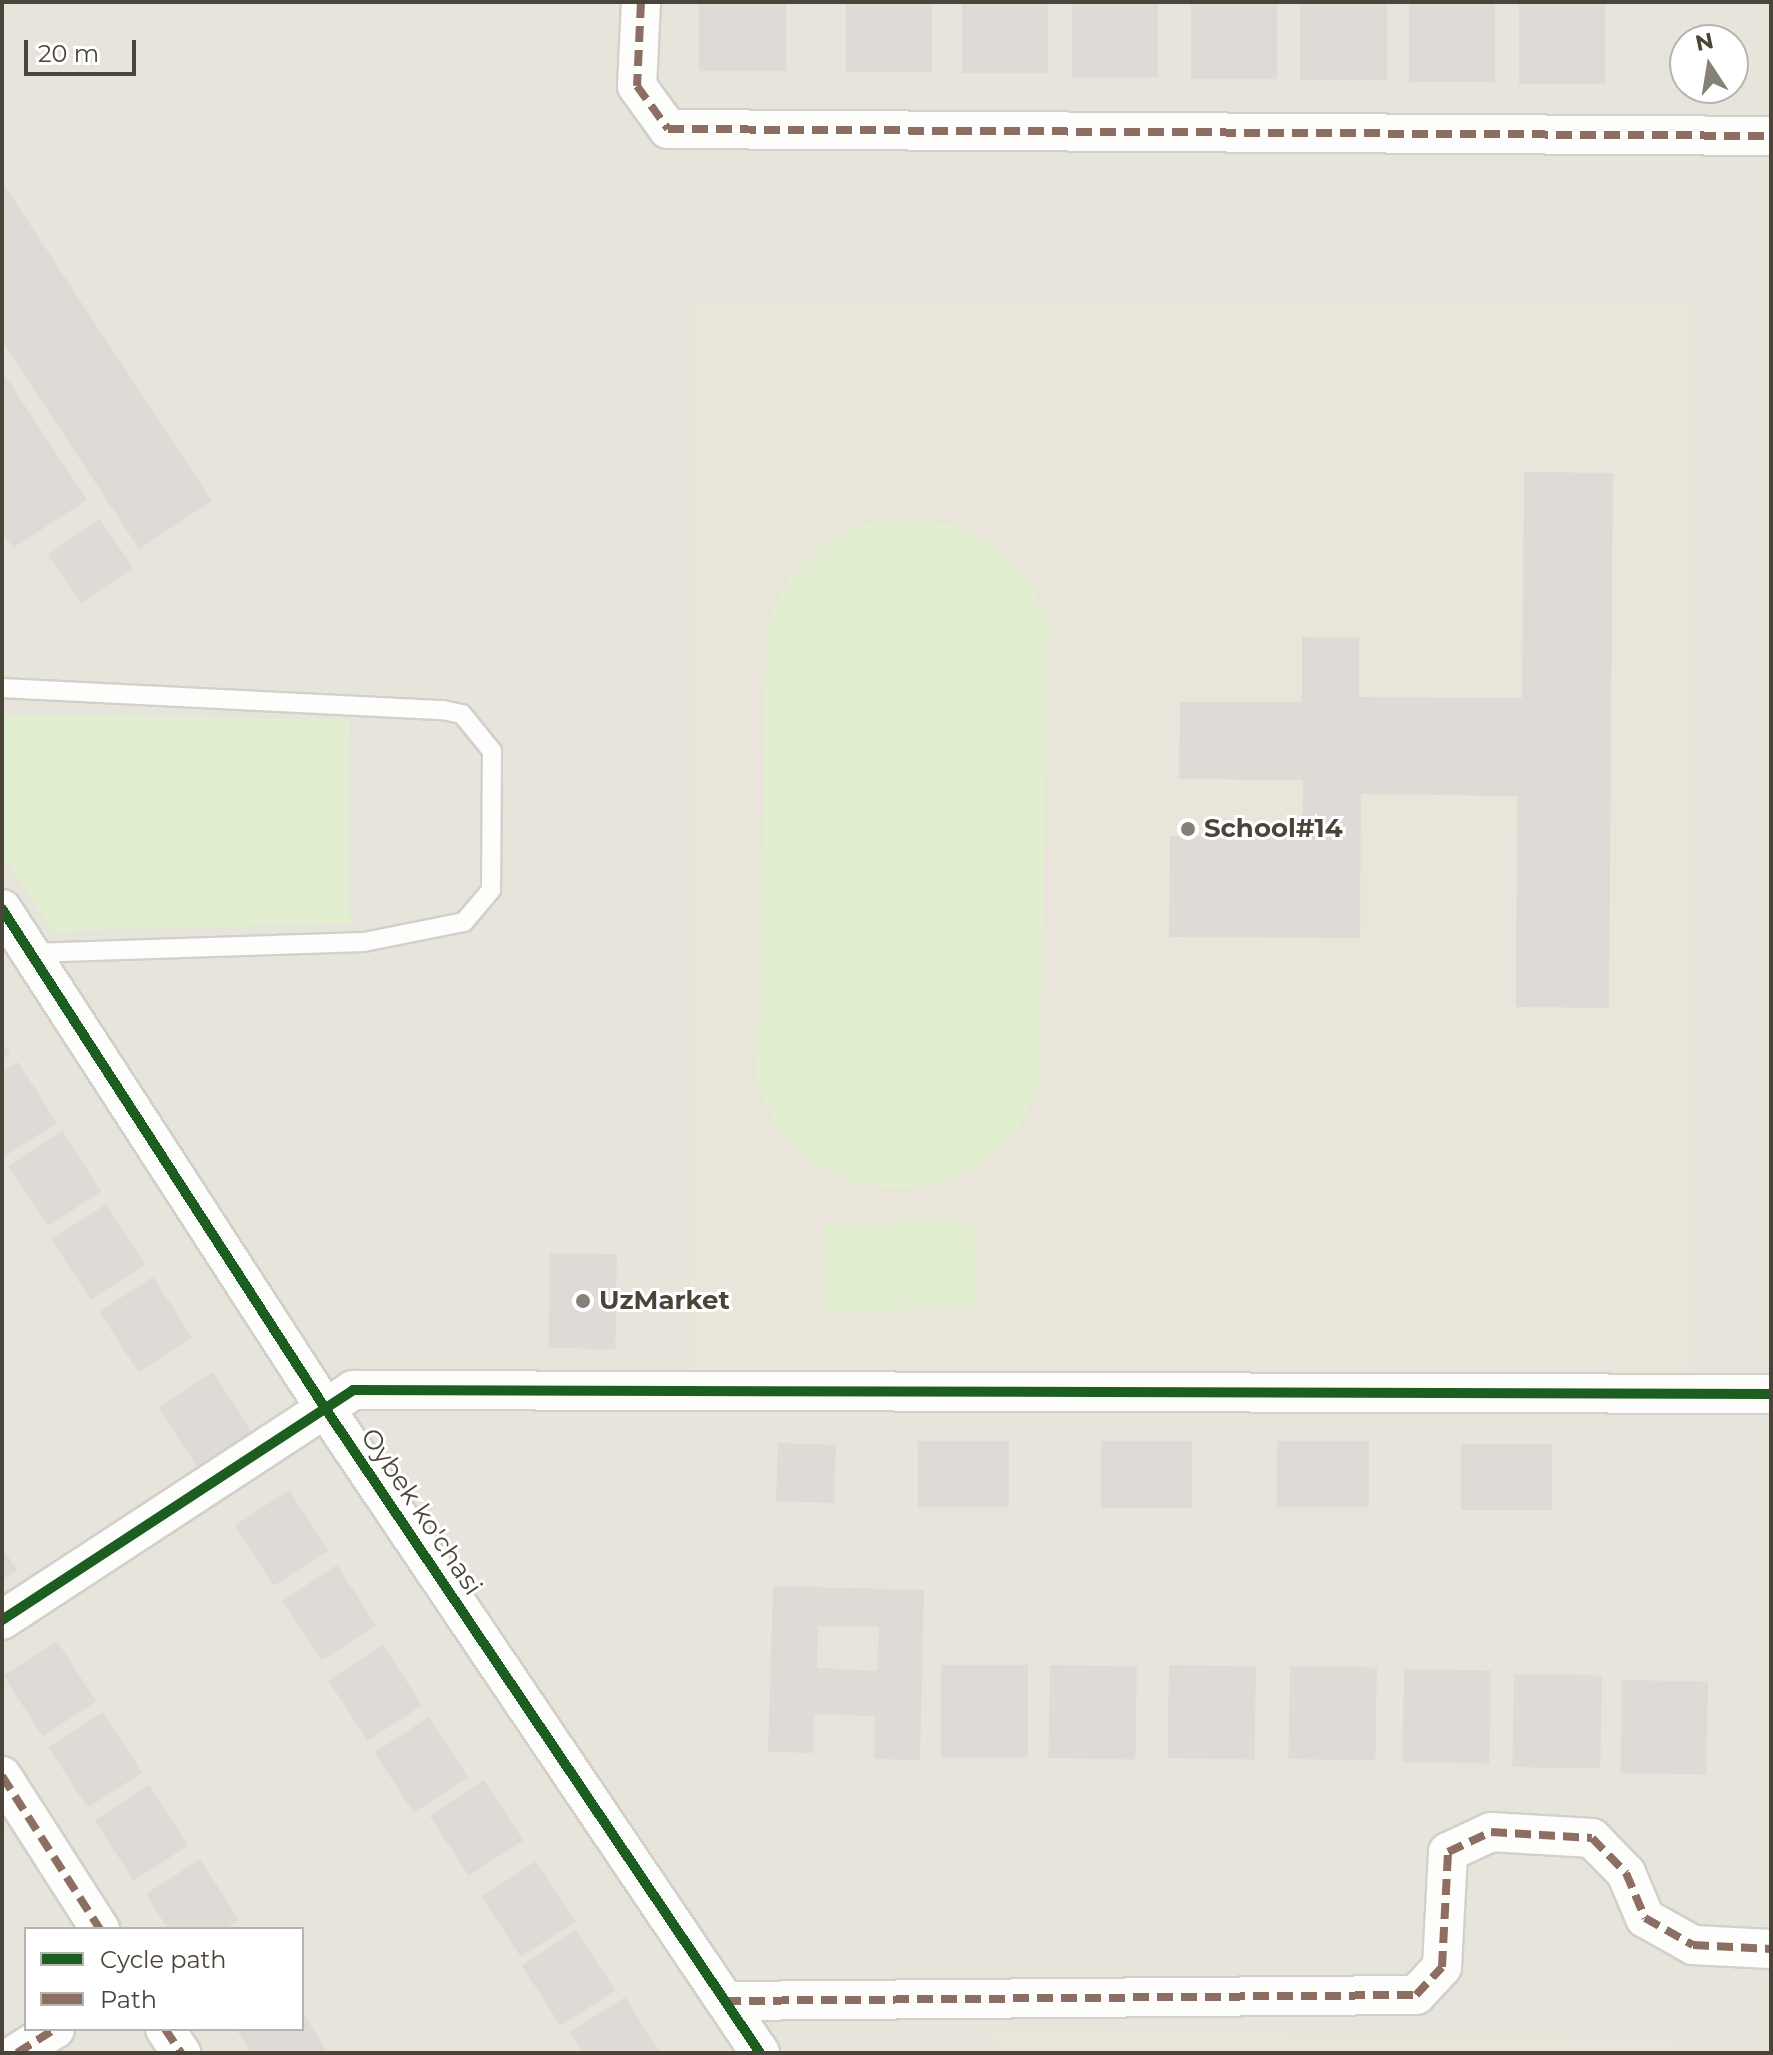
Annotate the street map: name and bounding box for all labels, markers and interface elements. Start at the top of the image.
scale bar [28,24,140,74]
north arrow [1669,24,1749,104]
text: N [1693,27,1716,57]
text: 20 m [38,39,99,68]
place label: School#14 [1204,813,1343,845]
marker: School#14 [1179,820,1197,838]
place label: UzMarket [599,1285,730,1317]
marker: UzMarket [574,1292,592,1310]
street label: Oybek ko'chasi [354,1423,488,1601]
legend [24,1927,304,2031]
text: Cycle path [100,1945,227,1974]
text: Path [100,1985,157,2014]

